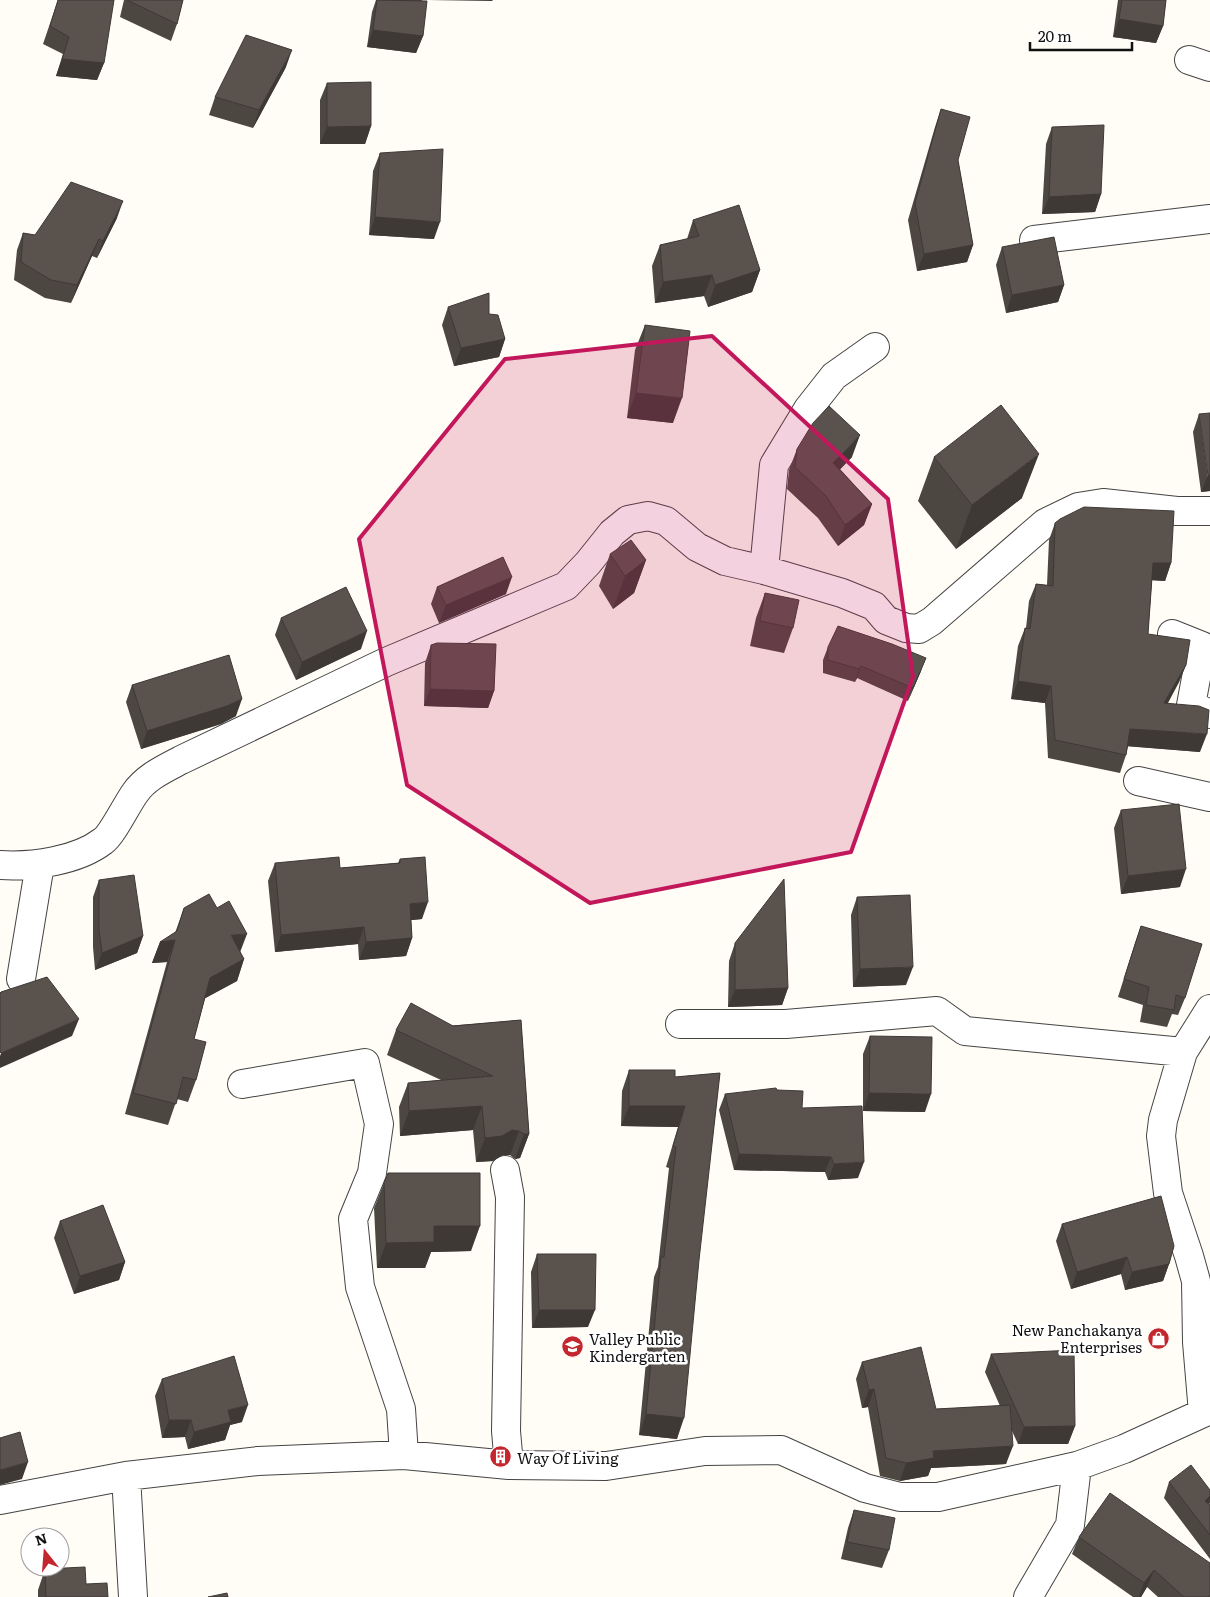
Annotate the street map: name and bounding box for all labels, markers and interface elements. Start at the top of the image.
scale bar [1030,20,1132,52]
text: 20 m [1038,24,1072,47]
place label: New Panchakanya Enterprises [1012,1318,1143,1358]
shop icon: New Panchakanya Enterprises [1146,1326,1170,1350]
place label: Valley Public Kindergarten [589,1327,686,1367]
school or university icon: Valley Public Kindergarten [561,1335,585,1359]
building icon: Way Of Living [489,1445,513,1469]
place label: Way Of Living [517,1446,619,1469]
north arrow [20,1527,70,1577]
text: N [32,1527,50,1550]

